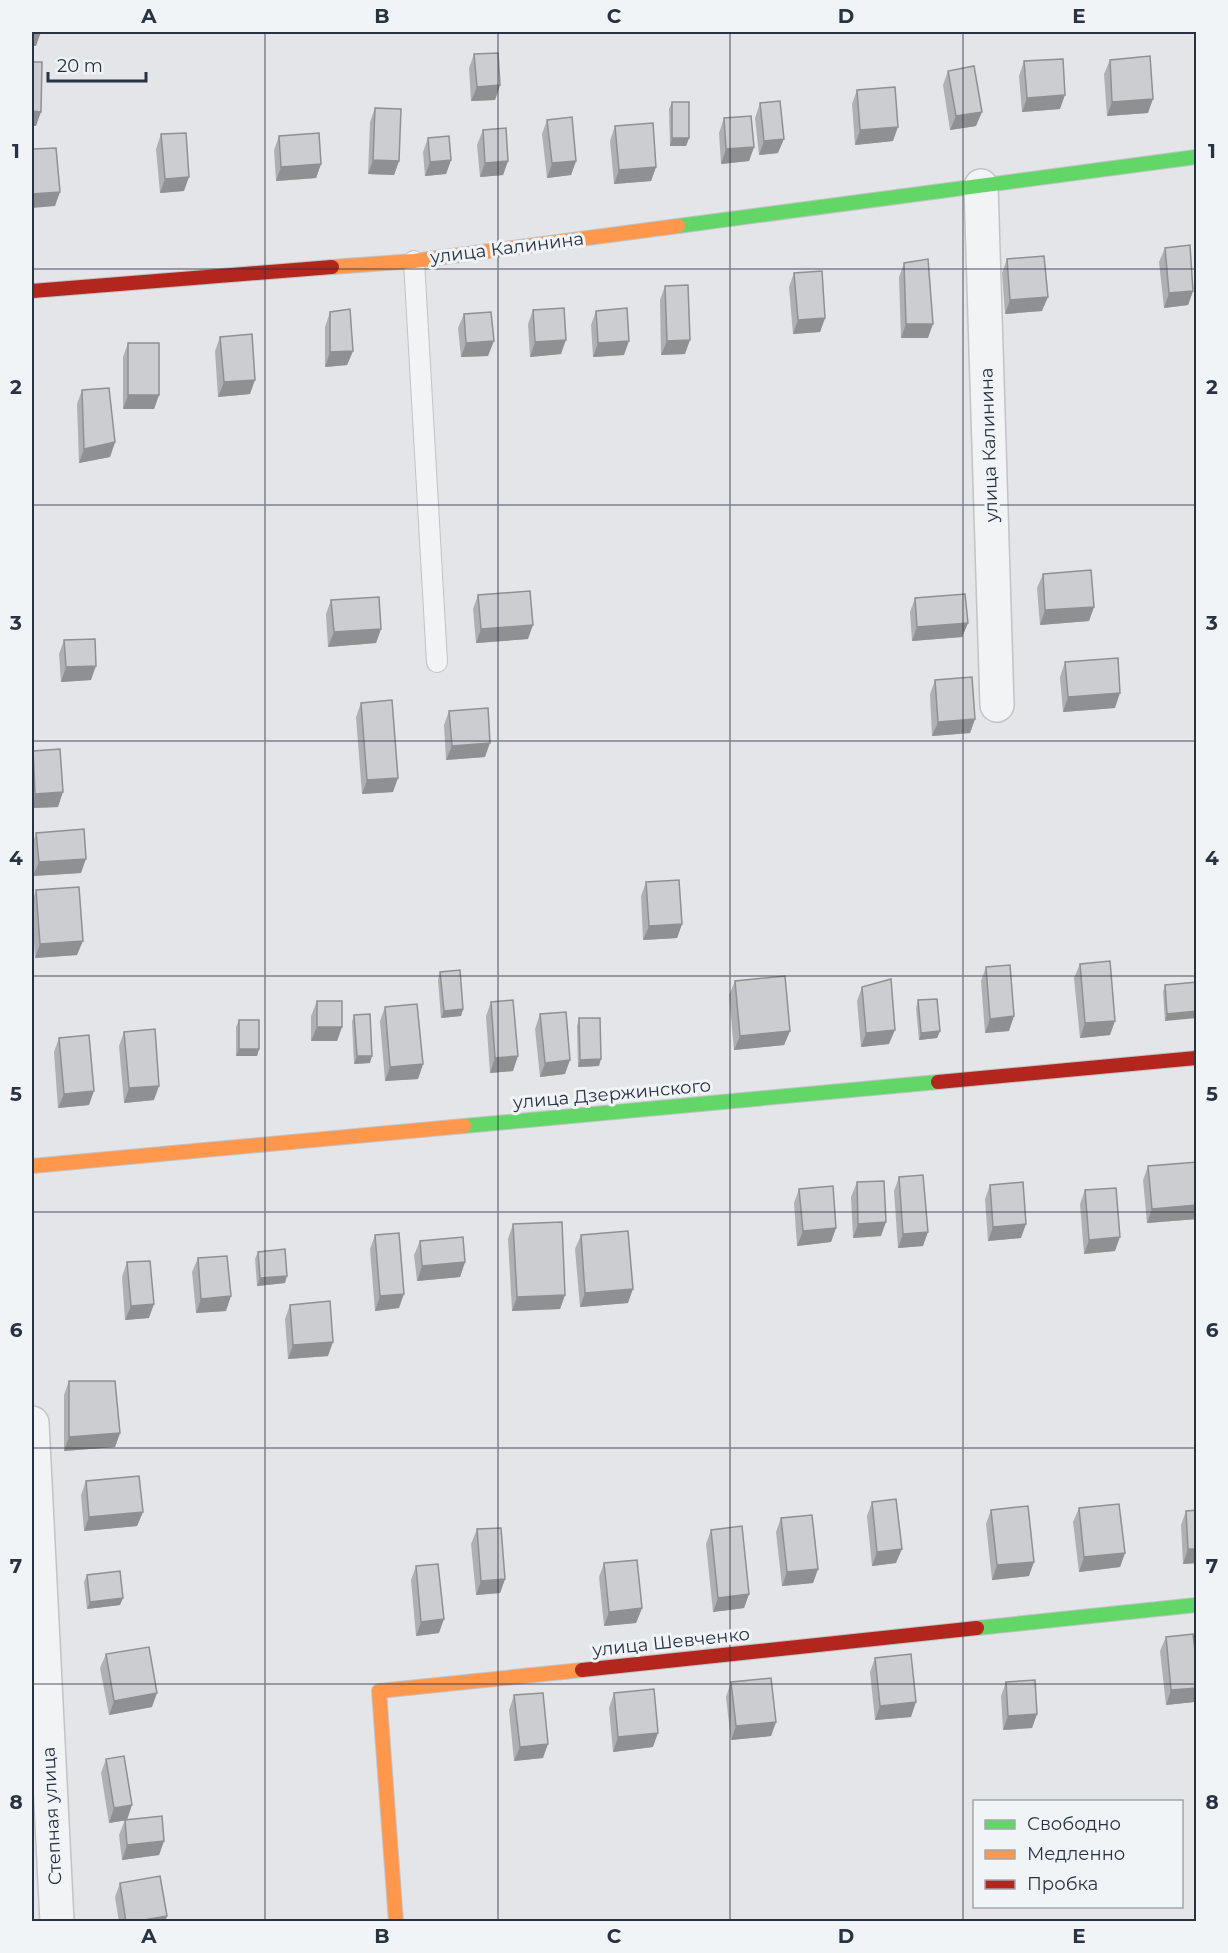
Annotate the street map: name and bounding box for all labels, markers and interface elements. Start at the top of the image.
text: A [140,4,157,28]
text: B [374,4,390,28]
text: C [607,4,622,28]
text: D [838,4,854,28]
text: E [1072,4,1086,28]
scale bar [48,45,146,83]
text: 20 m [57,55,103,77]
text: 1 [12,139,20,163]
text: 1 [1208,139,1216,163]
street label: улица Калинина [428,228,585,268]
street label: улица Калинина [975,367,1003,524]
text: 2 [10,375,22,399]
text: 2 [1206,375,1218,399]
text: 3 [9,611,22,635]
text: 3 [1205,611,1218,635]
text: 4 [9,846,23,870]
text: 4 [1205,846,1219,870]
street label: улица Дзержинского [511,1074,712,1114]
text: 5 [10,1082,22,1106]
text: 5 [1206,1082,1218,1106]
text: 6 [10,1318,23,1342]
text: 6 [1206,1318,1219,1342]
text: 7 [10,1554,22,1578]
text: 7 [1206,1554,1218,1578]
street label: улица Шевченко [590,1623,751,1661]
street label: Степная улица [37,1746,67,1886]
text: 8 [9,1790,23,1814]
text: 8 [1205,1790,1219,1814]
legend [973,1800,1183,1908]
text: Свободно [1027,1813,1121,1835]
text: Медленно [1027,1843,1125,1865]
text: Пробка [1027,1873,1098,1895]
text: A [140,1924,157,1948]
text: B [374,1924,390,1948]
text: C [607,1924,622,1948]
text: D [838,1924,854,1948]
text: E [1072,1924,1086,1948]

